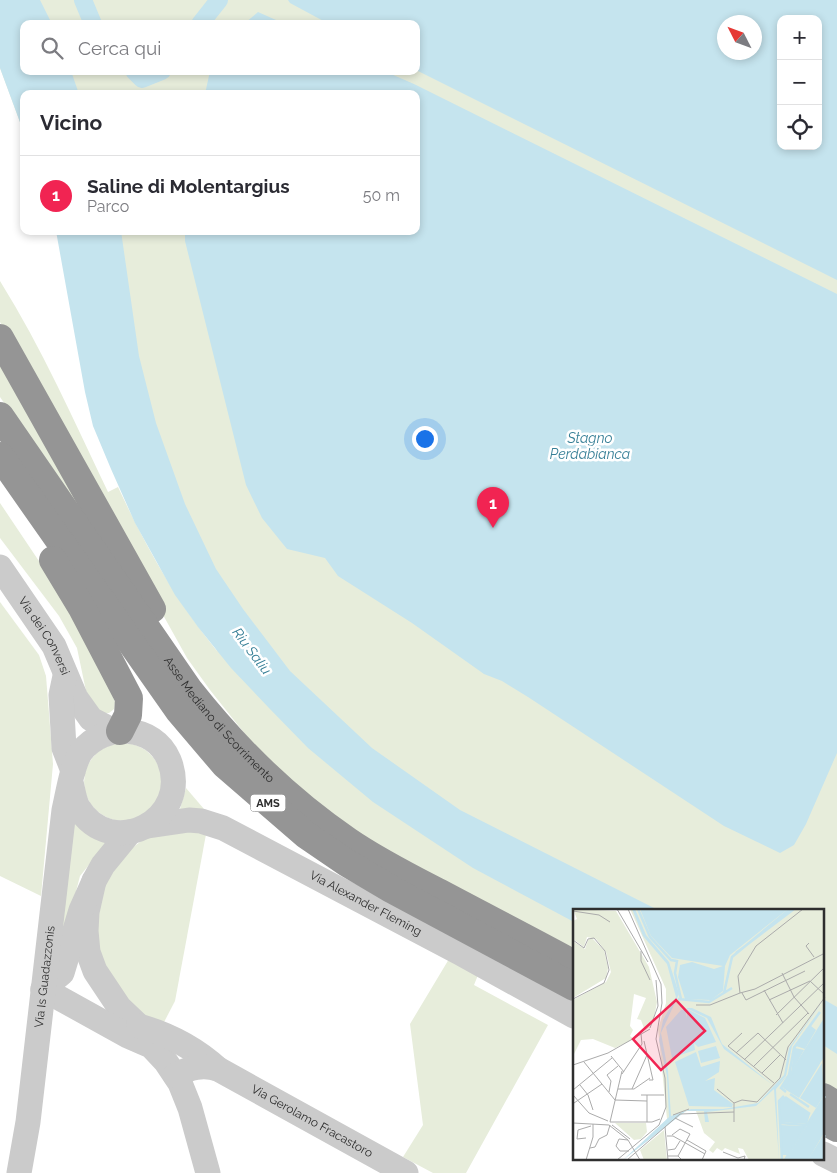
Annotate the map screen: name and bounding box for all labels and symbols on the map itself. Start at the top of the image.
north arrow [717,15,762,60]
your location [412,426,438,452]
water label: Stagno Perdabianca [550,430,630,462]
pin: 1 [477,487,509,528]
street label: Via dei Conversi [15,594,72,677]
water label: Riu Saliu [229,624,275,678]
street label: Asse Mediano di Scorrimento [161,654,277,786]
road number: AMS [250,794,286,811]
street label: Via Alexander Fleming [307,868,424,939]
inset map [573,909,824,1160]
street label: Via Is Guadazzonis [32,925,58,1029]
street label: Via Gerolamo Fracastoro [249,1082,375,1160]

